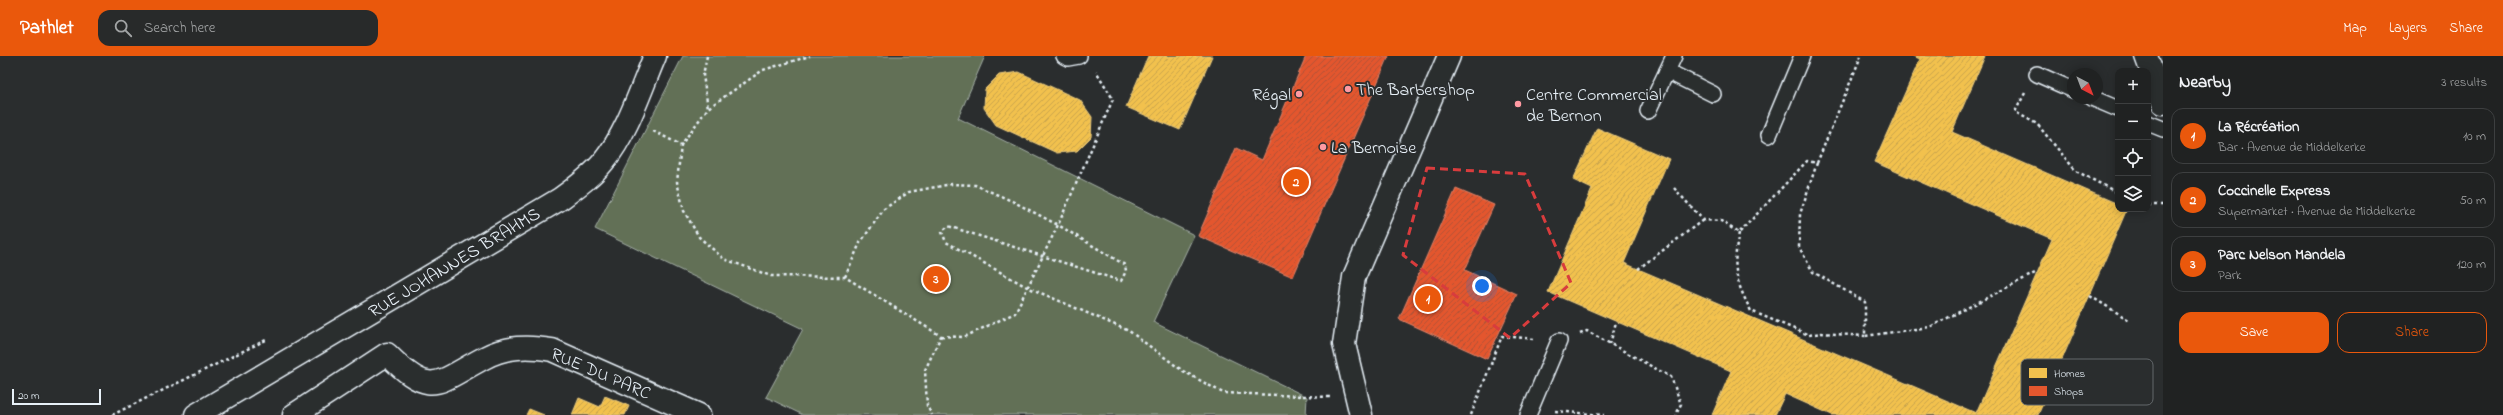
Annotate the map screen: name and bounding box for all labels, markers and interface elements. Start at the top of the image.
search box [98,10,378,46]
text: Pathlet [20,15,74,42]
icon: search [112,17,134,39]
text: Search here [144,17,215,39]
text: Map [2343,18,2367,39]
text: Layers [2389,18,2427,39]
text: Share [2449,18,2483,39]
north arrow [2067,68,2103,104]
map controls [2115,68,2151,212]
button: + [2115,68,2151,104]
text: Nearby [2179,70,2231,95]
text: 3 results [2441,73,2487,92]
place label: The Barbershop [1356,78,1475,104]
place label: Régal [1252,83,1291,110]
place label: Centre Commercial de Bernon [1526,83,1662,130]
marker: The Barbershop [1343,84,1353,94]
marker: Régal [1294,89,1304,99]
marker: Centre Commercial de Bernon [1513,99,1523,109]
button: − [2115,104,2151,140]
text: La Récréation [2218,116,2299,138]
text: 1 [2191,127,2195,146]
text: 10 m [2463,127,2486,146]
place label: La Bernoise [1331,136,1417,162]
text: Bar · Avenue de Middelkerke [2218,138,2366,157]
button: locate [2115,140,2151,176]
marker: La Bernoise [1318,142,1328,152]
pin: 2 [1283,167,1309,197]
button: layers [2115,176,2151,212]
text: Coccinelle Express [2218,180,2330,202]
text: 2 [2190,191,2196,210]
text: 50 m [2460,191,2486,210]
street label: RUE JOHANNES BRAHMS [364,202,546,325]
text: Supermarket · Avenue de Middelkerke [2218,202,2415,221]
text: Parc Nelson Mandela [2218,244,2345,266]
text: 3 [2190,255,2196,274]
text: 120 m [2456,255,2486,274]
pin: 3 [923,264,949,294]
text: Park [2218,266,2242,285]
your location [1472,276,1492,296]
pin: 1 [1415,284,1441,314]
button: Save [2179,312,2329,353]
button: Share [2337,312,2487,353]
street label: RUE DU PARC [546,342,654,408]
legend [2021,359,2153,405]
text: Homes [2054,366,2086,382]
text: Shops [2054,384,2084,400]
scale bar [12,387,101,406]
text: 20 m [18,388,40,404]

